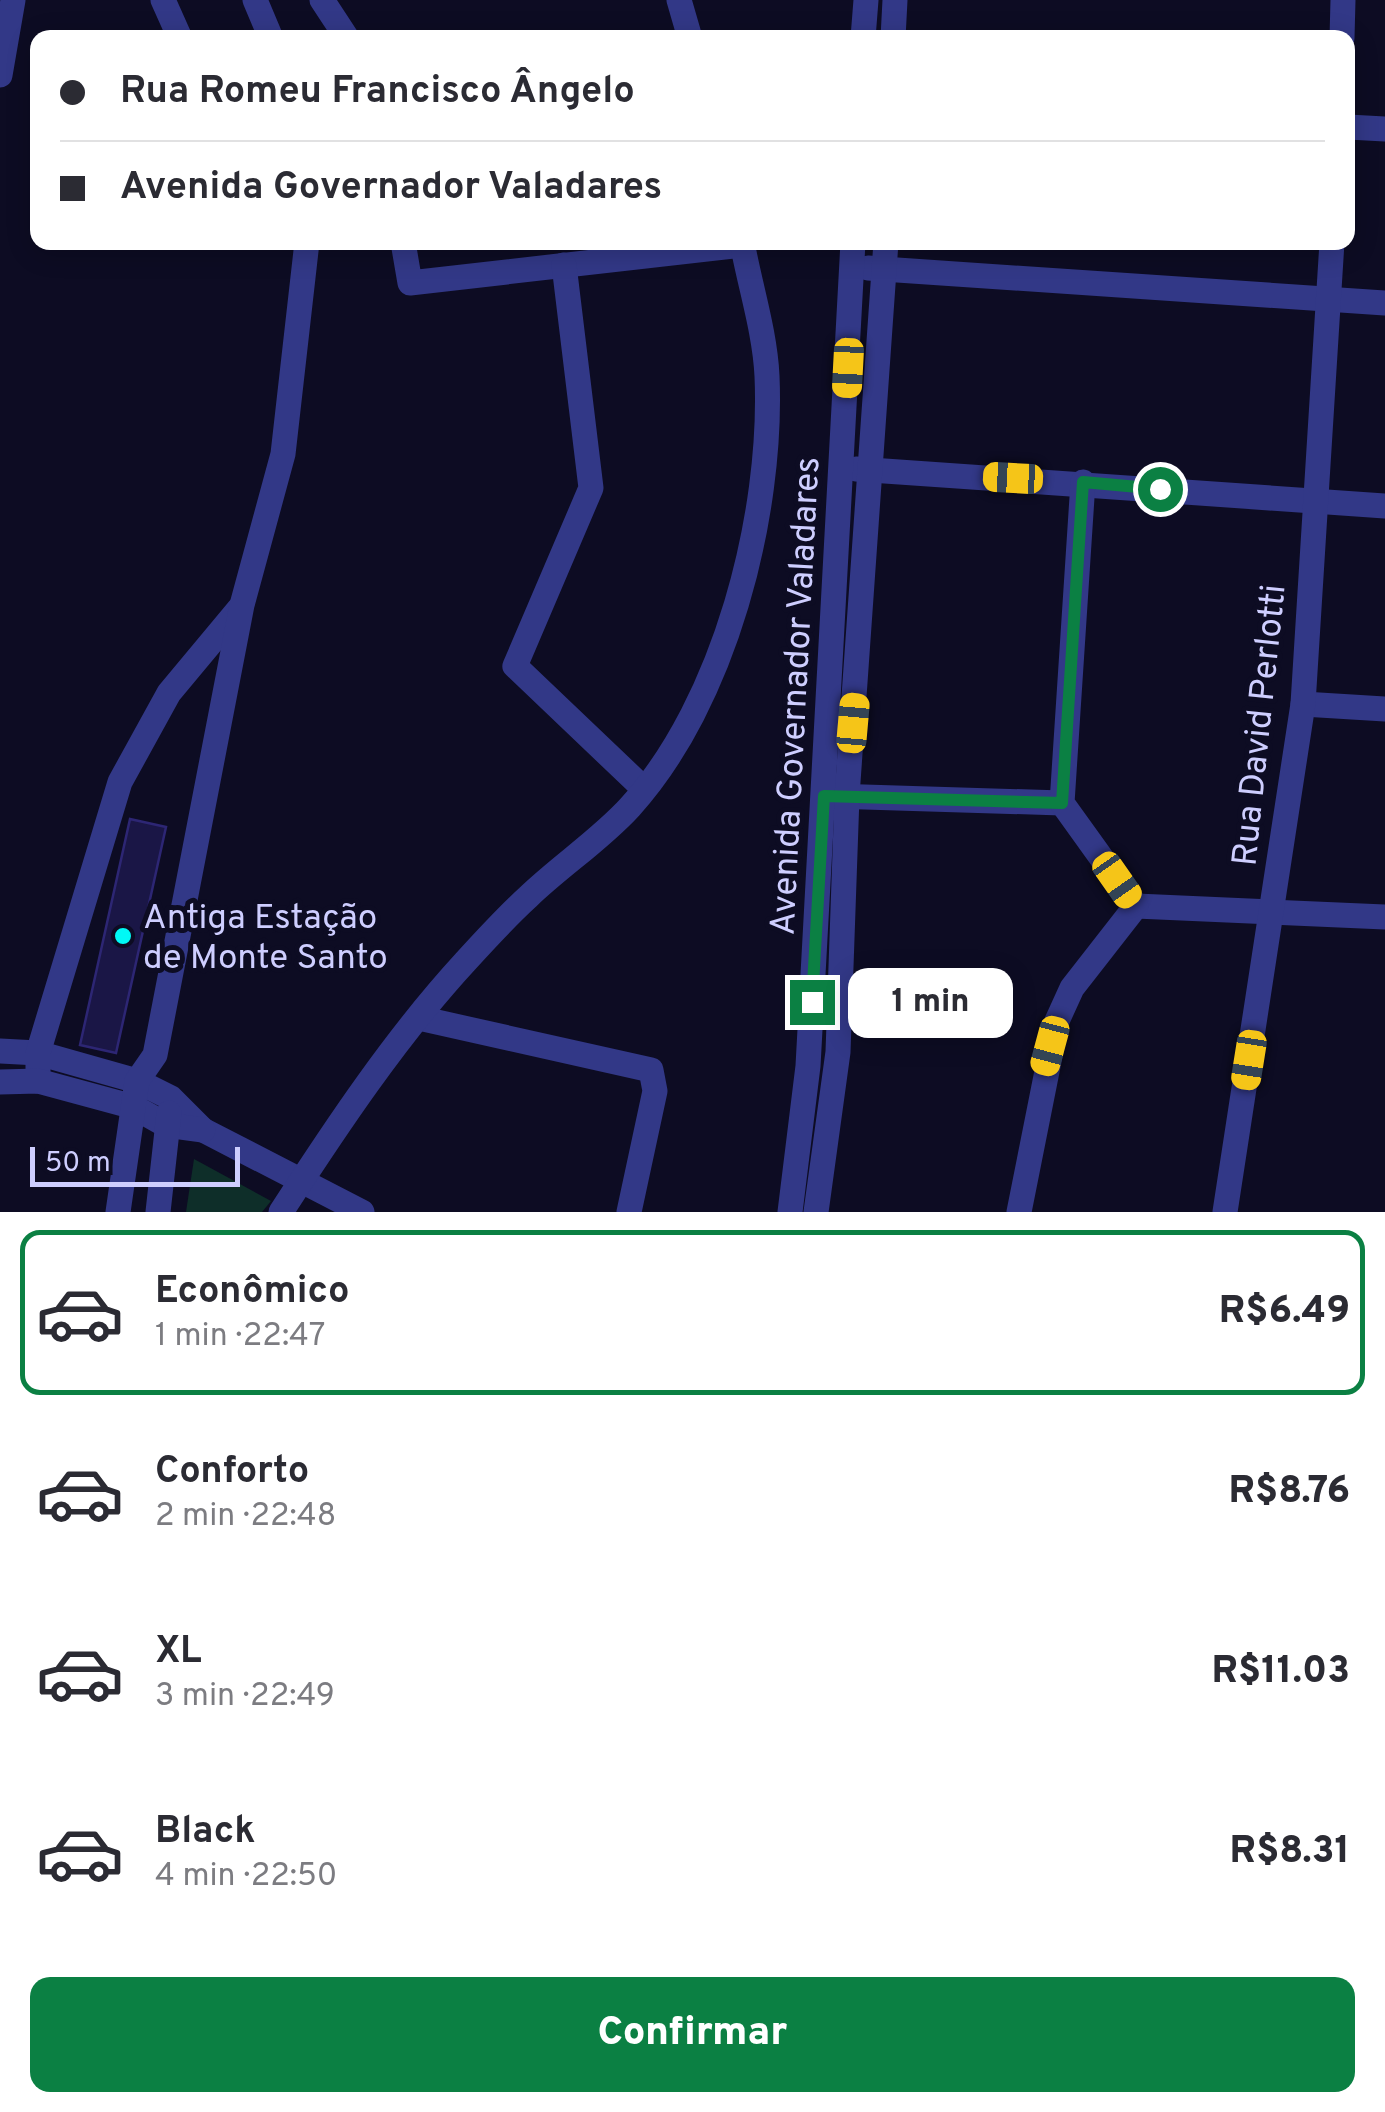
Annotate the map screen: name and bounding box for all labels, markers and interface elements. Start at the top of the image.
text: Rua Romeu Francisco Ângelo [120,68,635,117]
text: Avenida Governador Valadares [120,164,662,213]
car [831,337,865,399]
street label: Avenida Governador Valadares [762,456,831,936]
car [982,461,1044,495]
route start [1138,467,1183,512]
street label: Rua David Perlotti [1224,582,1298,868]
car [835,692,871,754]
car [1088,847,1146,913]
place label: Antiga Estação de Monte Santo [143,897,388,981]
marker: Antiga Estação de Monte Santo [112,925,134,947]
callout: 1 min [847,967,1012,1037]
route end [790,980,835,1025]
text: 1 min [891,983,970,1023]
car [1028,1013,1072,1079]
car [1229,1028,1269,1092]
scale bar [30,1142,240,1186]
text: 50 m [45,1146,111,1182]
icon: car [35,1268,125,1358]
text: Econômico [155,1268,350,1317]
text: R$6.49 [1219,1288,1350,1337]
text: 1 min · 22:47 [155,1317,325,1357]
icon: car [35,1448,125,1538]
text: Conforto [155,1448,309,1497]
text: R$8.76 [1229,1468,1350,1517]
text: 2 min · 22:48 [155,1497,336,1537]
icon: car [35,1628,125,1718]
text: XL [155,1628,202,1677]
text: R$11.03 [1212,1648,1350,1697]
text: 3 min · 22:49 [155,1677,335,1717]
icon: car [35,1808,125,1898]
text: Black [155,1808,255,1857]
text: R$8.31 [1230,1828,1350,1877]
text: 4 min · 22:50 [155,1857,337,1897]
button: Confirmar [30,1977,1355,2092]

